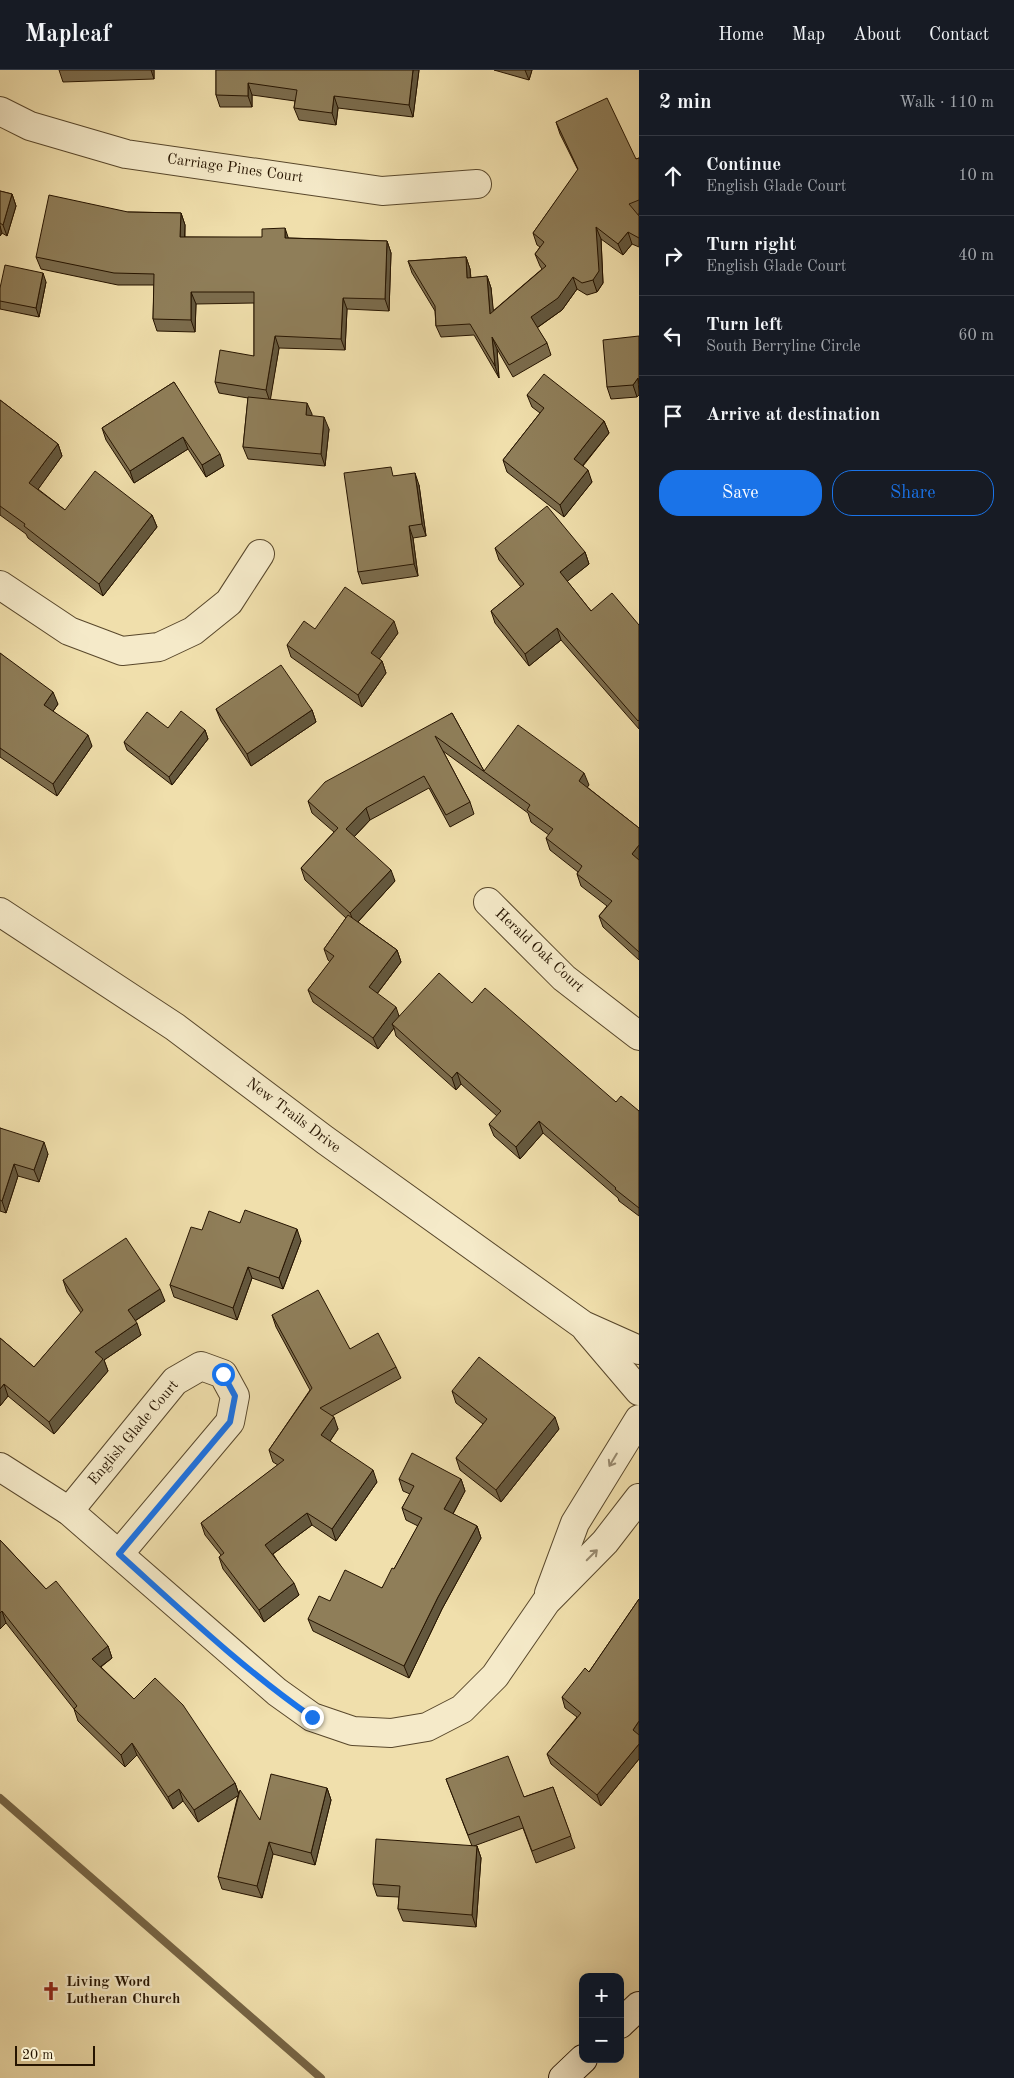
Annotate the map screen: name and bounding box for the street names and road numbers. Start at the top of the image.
street label: Carriage Pines Court [166,152,304,186]
street label: Herald Oak Court [492,906,586,996]
street label: New Trails Drive [243,1076,343,1156]
street label: English Glade Court [86,1378,182,1488]

